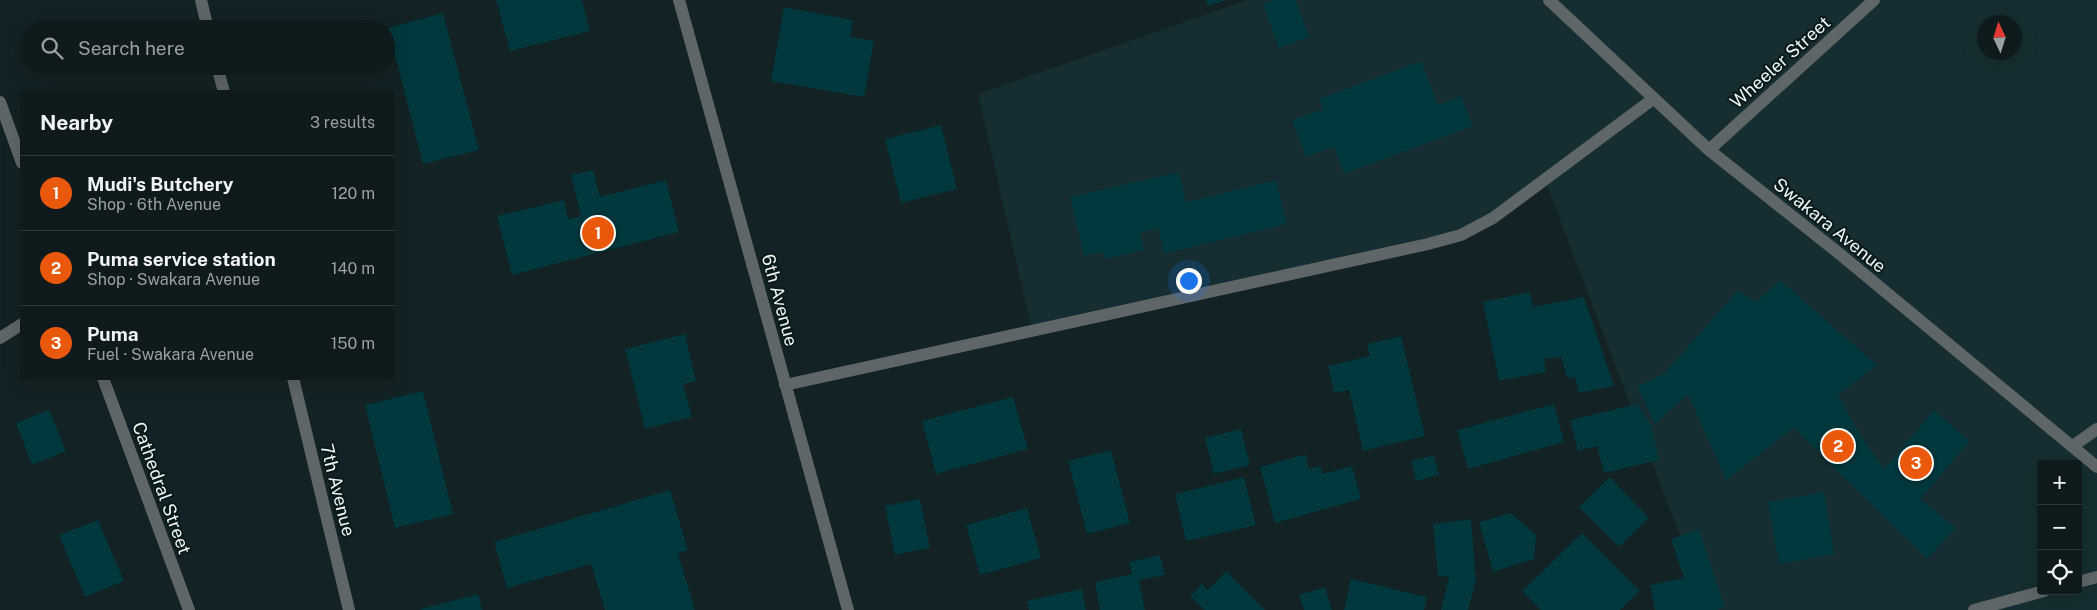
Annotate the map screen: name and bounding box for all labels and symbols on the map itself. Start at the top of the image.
street label: Wheeler Street [1726,12,1834,112]
north arrow [1977,15,2022,60]
street label: Swakara Avenue [1770,173,1890,277]
pin: 1 [582,214,614,252]
street label: 6th Avenue [758,252,802,348]
your location [1176,268,1202,294]
street label: Cathedral Street [128,419,196,557]
pin: 2 [1822,427,1854,465]
street label: 7th Avenue [316,442,360,538]
pin: 3 [1900,444,1932,482]

